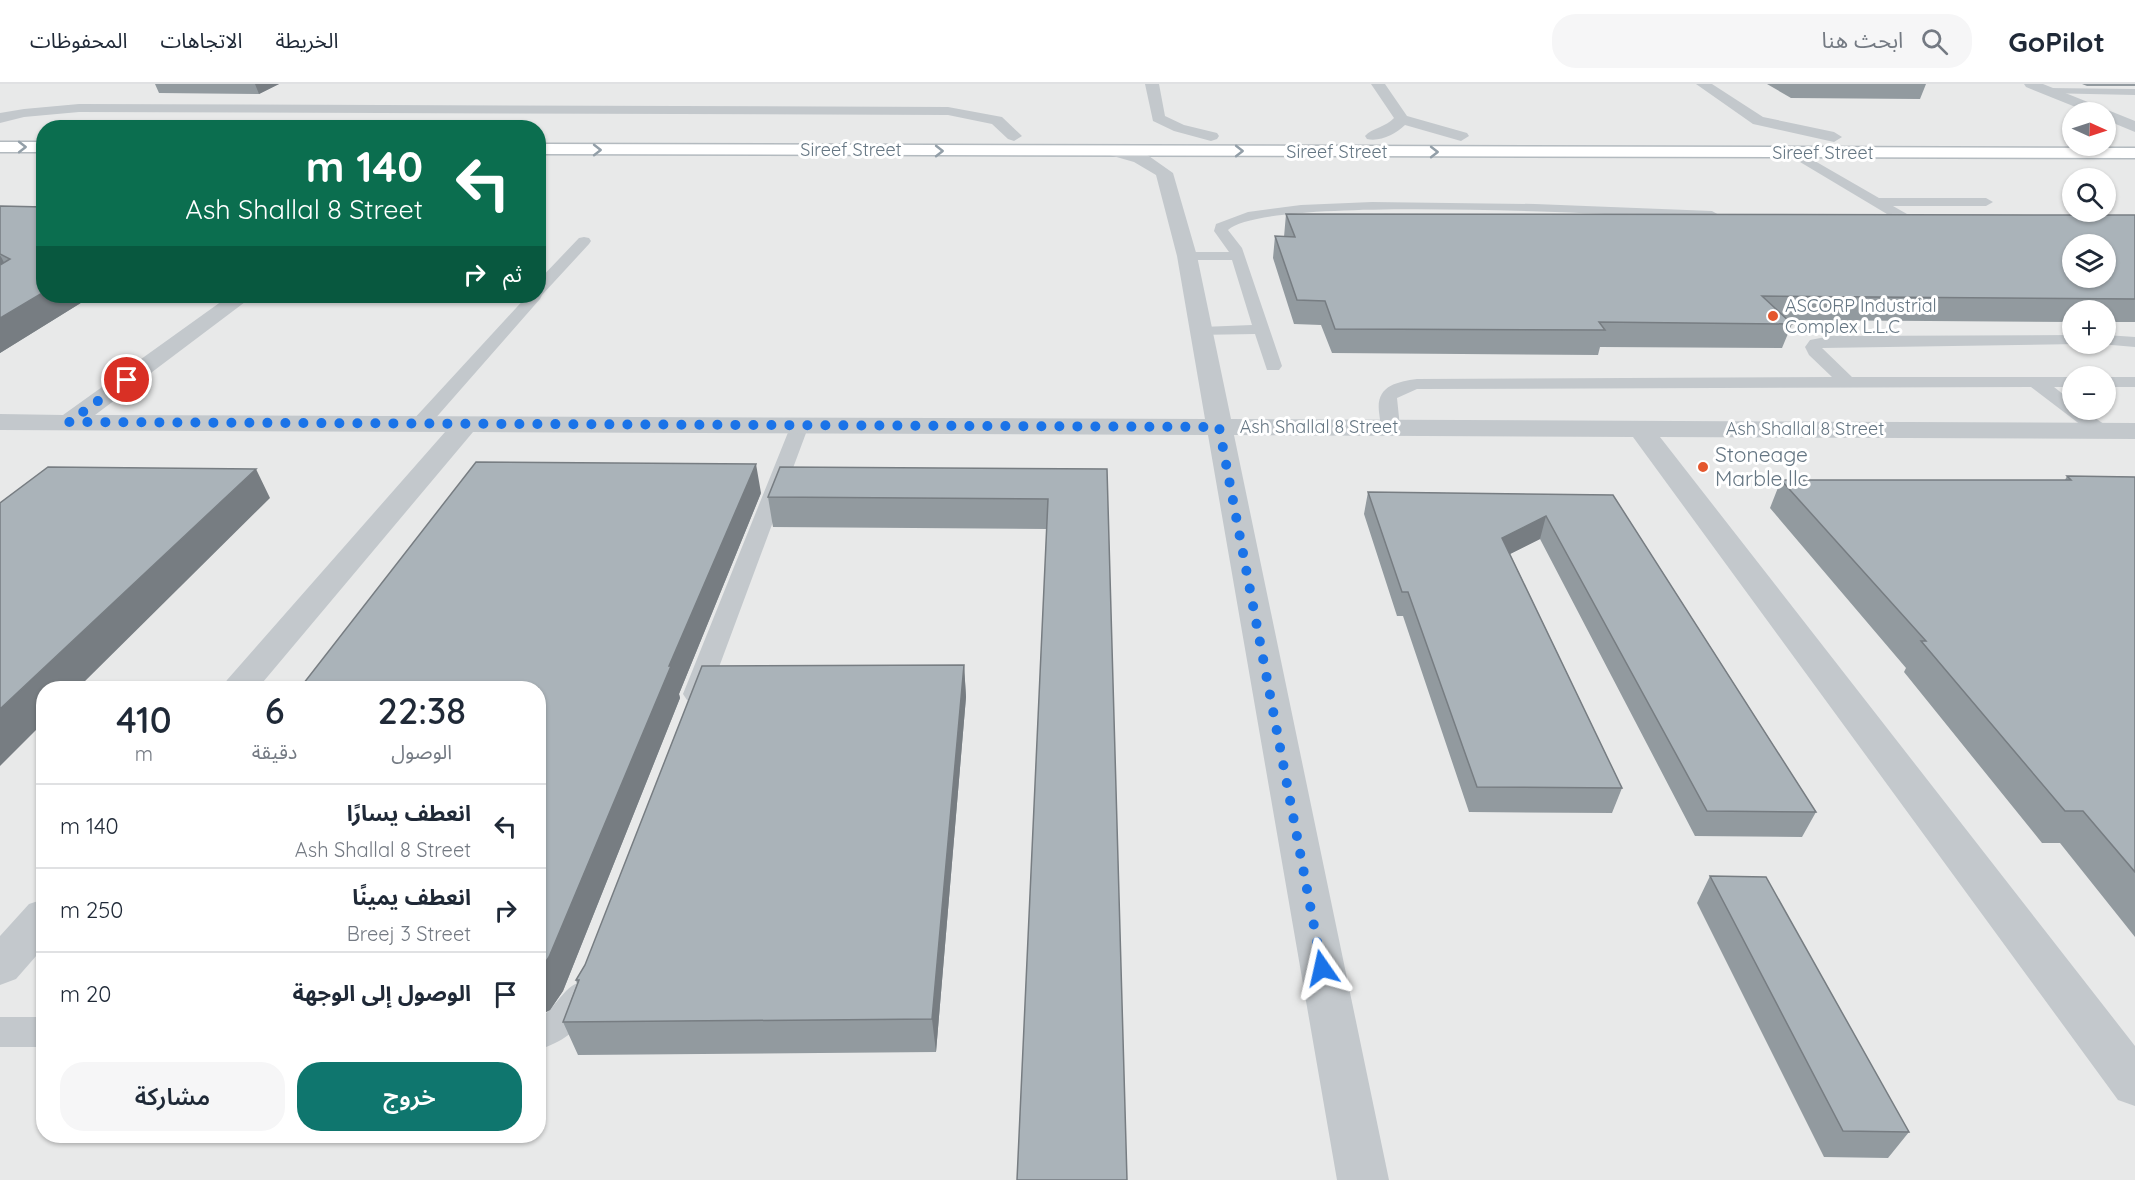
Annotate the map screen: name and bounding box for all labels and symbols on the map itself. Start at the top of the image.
north arrow [2062,102,2116,156]
street label: Sireef Street [800,138,902,161]
street label: Sireef Street [1286,140,1388,163]
one-way arrow [17,141,26,153]
street label: Sireef Street [1772,141,1874,164]
one-way arrow [592,144,601,156]
one-way arrow [934,145,943,157]
one-way arrow [1234,145,1243,157]
one-way arrow [1429,146,1438,158]
place label: ASCORP Industrial Complex L.L.C [1785,294,1937,338]
marker: ASCORP Industrial Complex L.L.C [1766,309,1780,323]
pin [101,354,152,405]
street label: Ash Shallal 8 Street [1240,415,1398,438]
street label: Ash Shallal 8 Street [1726,417,1884,440]
place label: Stoneage Marble llc [1715,441,1809,491]
marker: Stoneage Marble llc [1696,460,1710,474]
position arrow [1290,936,1354,1000]

